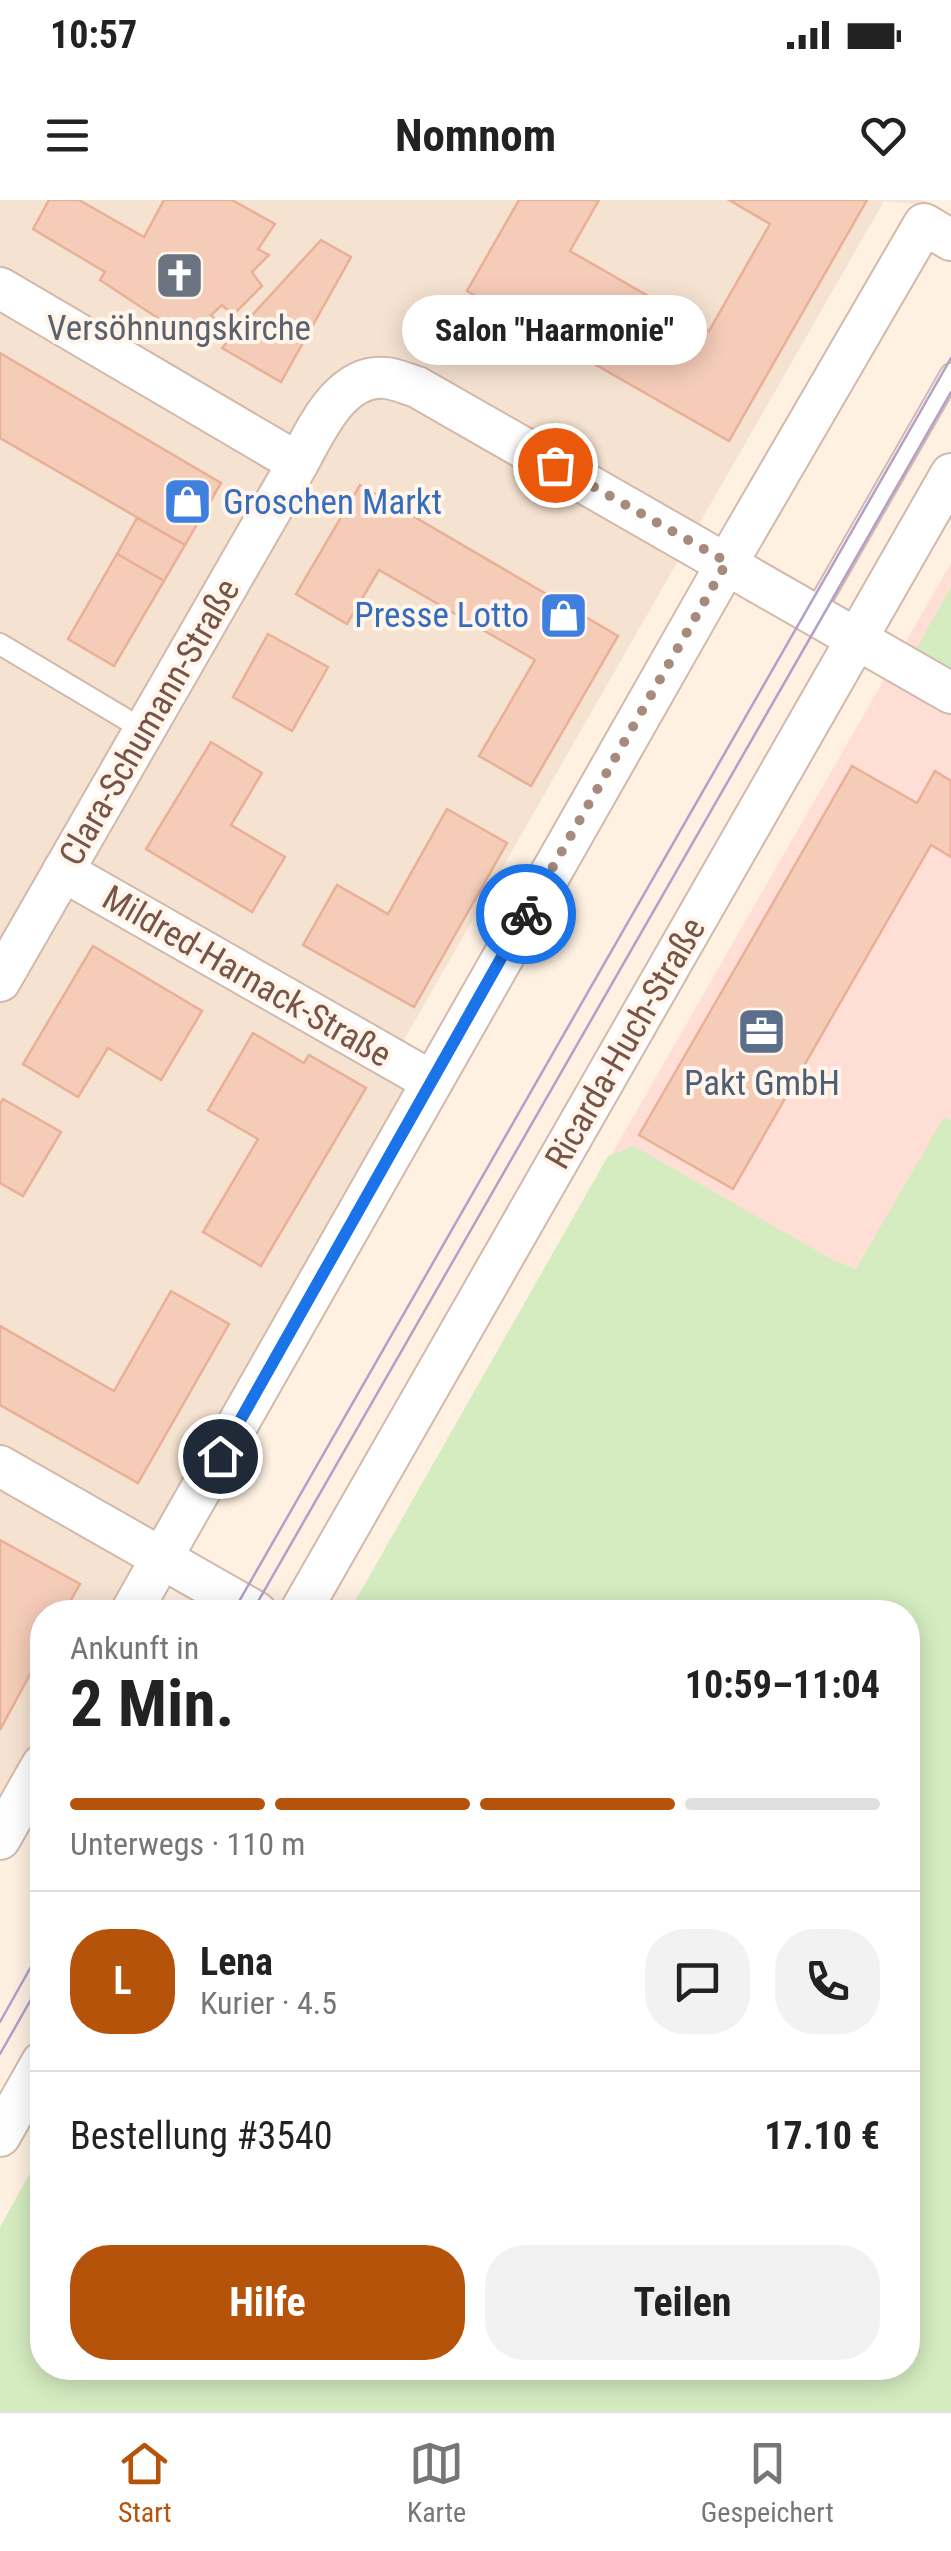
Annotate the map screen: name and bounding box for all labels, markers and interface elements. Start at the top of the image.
text: 10:57 [50,13,137,57]
icon: menu [40,108,95,163]
icon: heart [856,108,911,163]
text: Nomnom [395,109,556,162]
church icon: Versöhnungskirche [153,250,205,302]
callout: Salon "Haarmonie" [402,295,708,365]
place label: Versöhnungskirche [47,308,311,349]
text: Salon "Haarmonie" [435,311,674,349]
pin [513,423,598,508]
icon: bag [528,438,583,493]
shop icon: Groschen Markt [162,476,214,528]
place label: Groschen Markt [223,482,442,523]
street label: Clara-Schumann-Straße [51,572,248,873]
shop icon: Presse Lotto [538,589,590,641]
place label: Presse Lotto [354,595,529,636]
courier [476,864,576,964]
street label: Mildred-Harnack-Straße [95,877,398,1076]
icon: bike [499,887,554,942]
street label: Ricarda-Huch-Straße [537,910,714,1176]
office icon: Pakt GmbH [736,1005,788,1057]
place label: Pakt GmbH [684,1063,840,1104]
pin [178,1414,263,1499]
icon: home [193,1429,248,1484]
text: Ankunft in [70,1629,199,1667]
text: 10:59–11:04 [685,1663,880,1707]
text: 2 Min. [70,1666,234,1742]
text: Unterwegs · 110 m [70,1825,305,1863]
button: chat [645,1929,750,2034]
button: phone [775,1929,880,2034]
text: Lena [200,1940,273,1984]
text: L [113,1959,132,2003]
text: Kurier · 4.5 [200,1984,337,2022]
text: Bestellung #3540 [70,2114,332,2158]
text: 17.10 € [764,2114,880,2158]
button: Hilfe [70,2245,465,2360]
button: Teilen [485,2245,880,2360]
tab: Start [117,2436,172,2529]
tab: Karte [407,2436,466,2529]
tab: Gespeichert [701,2436,834,2529]

